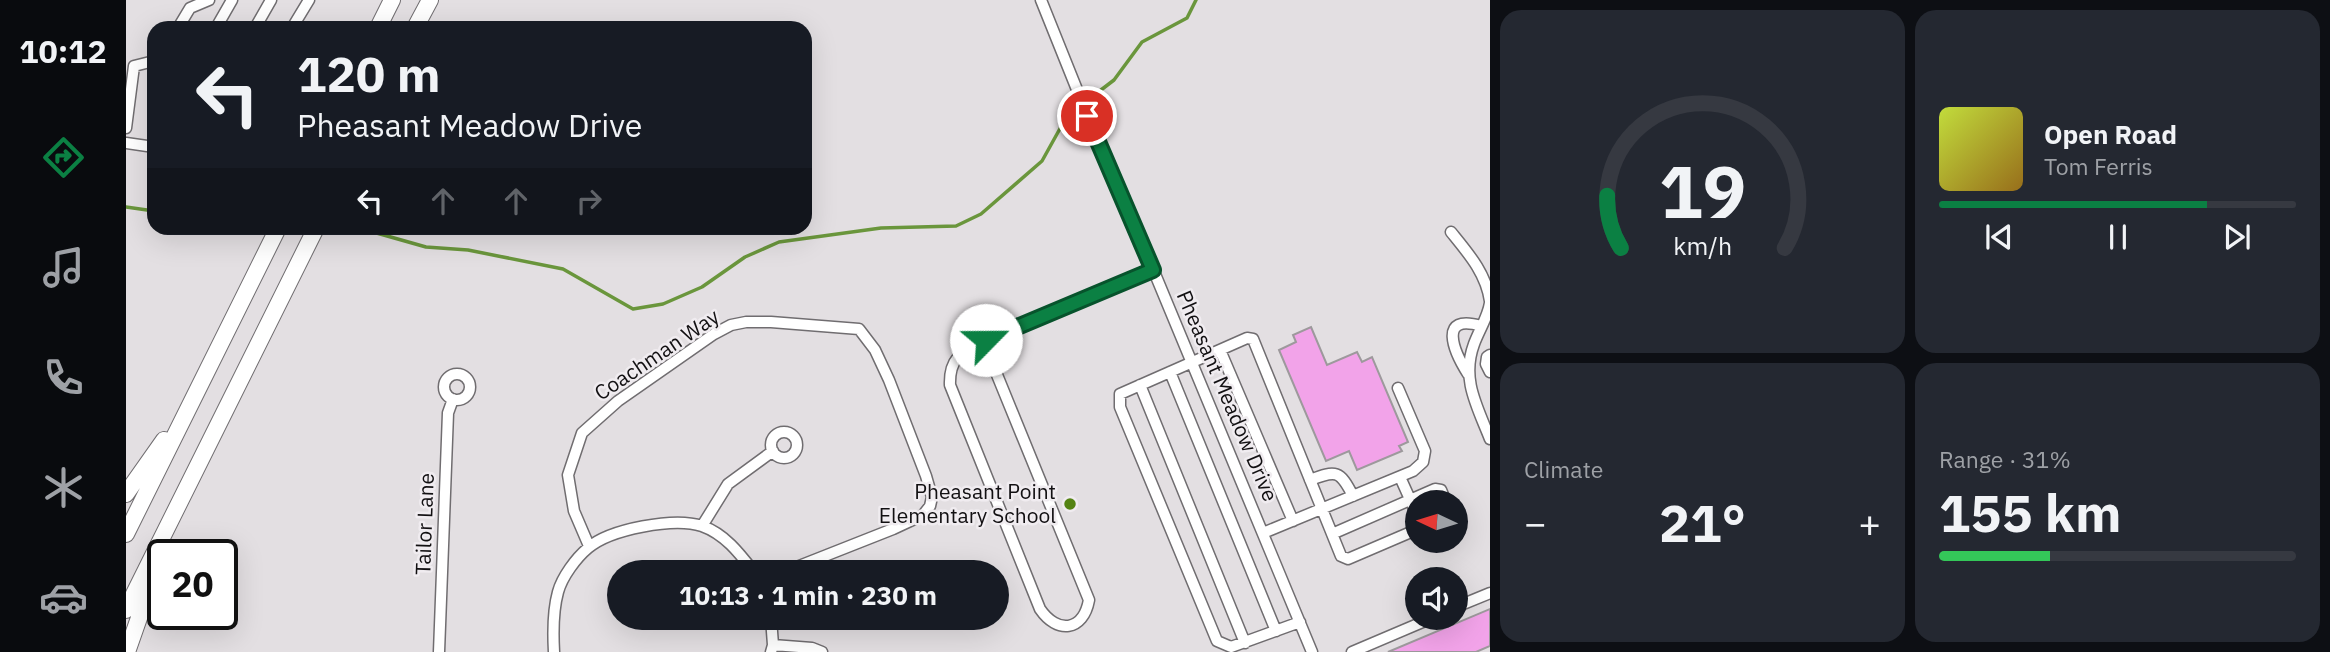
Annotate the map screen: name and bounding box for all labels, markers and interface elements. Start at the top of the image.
text: 10:12 [19,30,107,72]
text: 120 m [297,42,441,105]
icon: left [182,49,273,140]
pin [1057,86,1117,146]
icon: arrive [1068,97,1106,135]
text: Pheasant Meadow Drive [297,104,642,146]
text: Open Road [2044,117,2177,151]
icon: directions [39,133,88,182]
text: 19 [1659,143,1746,238]
text: Tom Ferris [2044,151,2153,181]
icon: left [351,182,389,220]
icon: ahead [424,182,462,220]
icon: ahead [497,182,535,220]
icon: right [570,182,608,220]
icon: previous [1980,218,2018,256]
icon: pause [2099,218,2137,256]
icon: next [2218,218,2256,256]
text: km/h [1673,229,1732,262]
icon: music [39,243,88,292]
street label: Pheasant Meadow Drive [1171,286,1285,505]
street label: Coachman Way [588,302,725,406]
position arrow [949,303,1023,377]
icon: phone [39,353,88,402]
text: Range · 31% [1939,444,2071,474]
text: Climate [1524,454,1603,484]
icon: climate [39,463,88,512]
street label: Tailor Lane [408,472,440,576]
place label: Pheasant Point Elementary School [879,477,1056,529]
text: 155 km [1939,479,2121,546]
text: 21° [1659,489,1746,556]
north arrow [1405,490,1468,553]
map controls [1405,490,1468,630]
marker: Pheasant Point Elementary School [1062,496,1078,512]
text: − [1524,498,1547,547]
text: + [1858,498,1881,547]
speed limit sign: 20 [147,539,238,630]
button: sound [1405,567,1468,630]
icon: car [39,573,88,622]
text: 10:13 · 1 min · 230 m [679,578,937,612]

